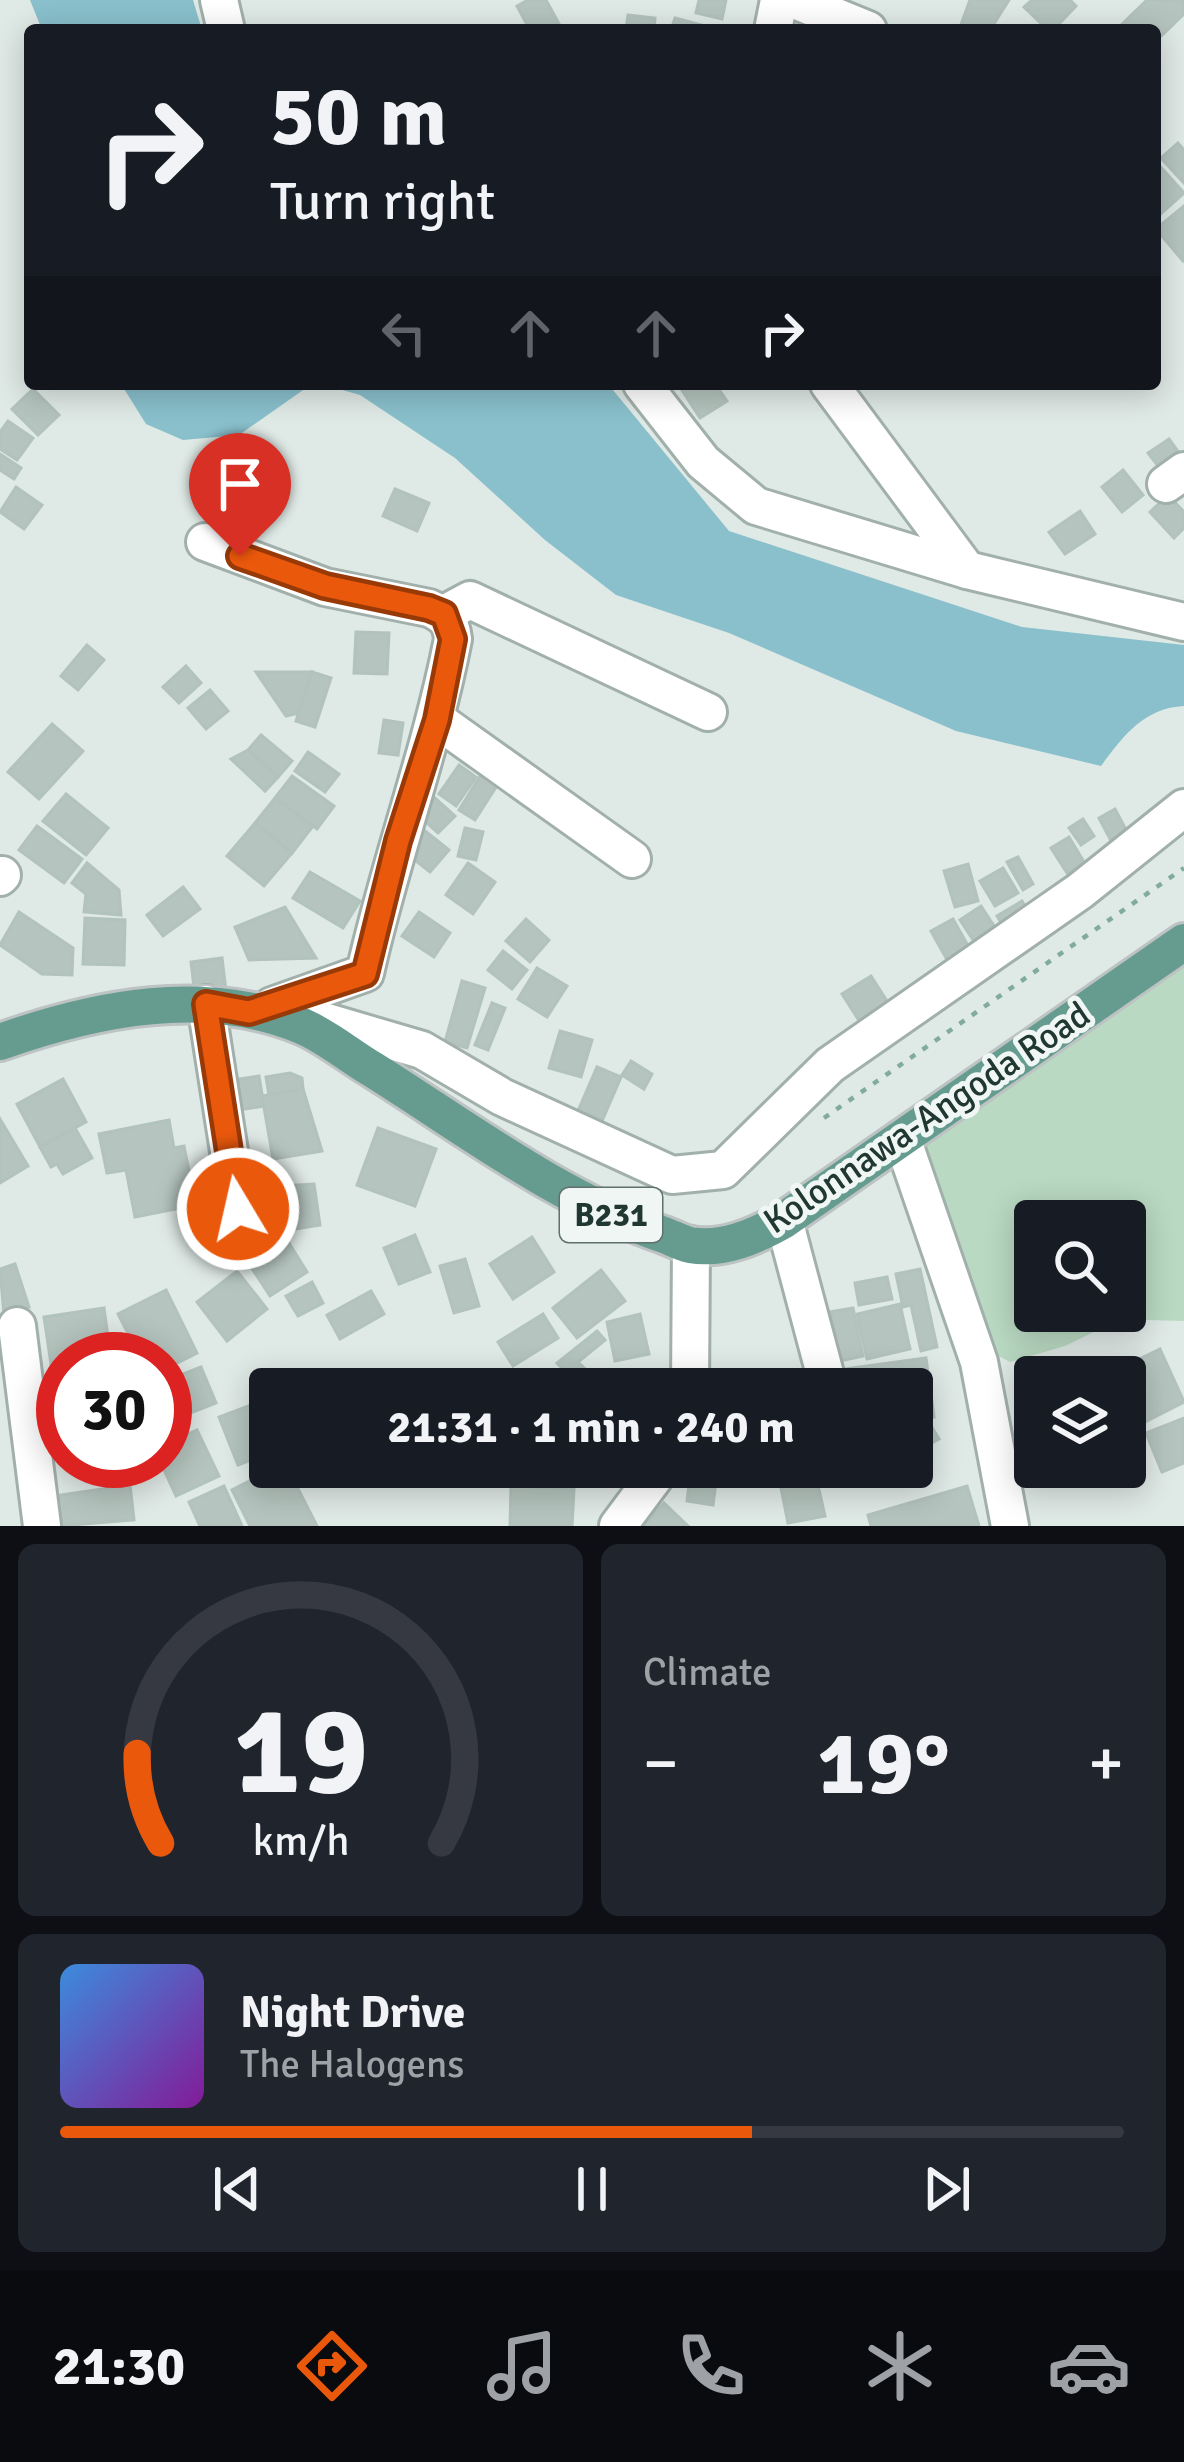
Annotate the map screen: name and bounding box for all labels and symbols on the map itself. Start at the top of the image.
pin [189,433,291,556]
street label: Kolonnawa-Angoda Road [755,992,1099,1244]
position arrow [175,1146,301,1272]
road number: B231 [560,1188,662,1242]
speed limit sign: 30 [36,1332,192,1488]

